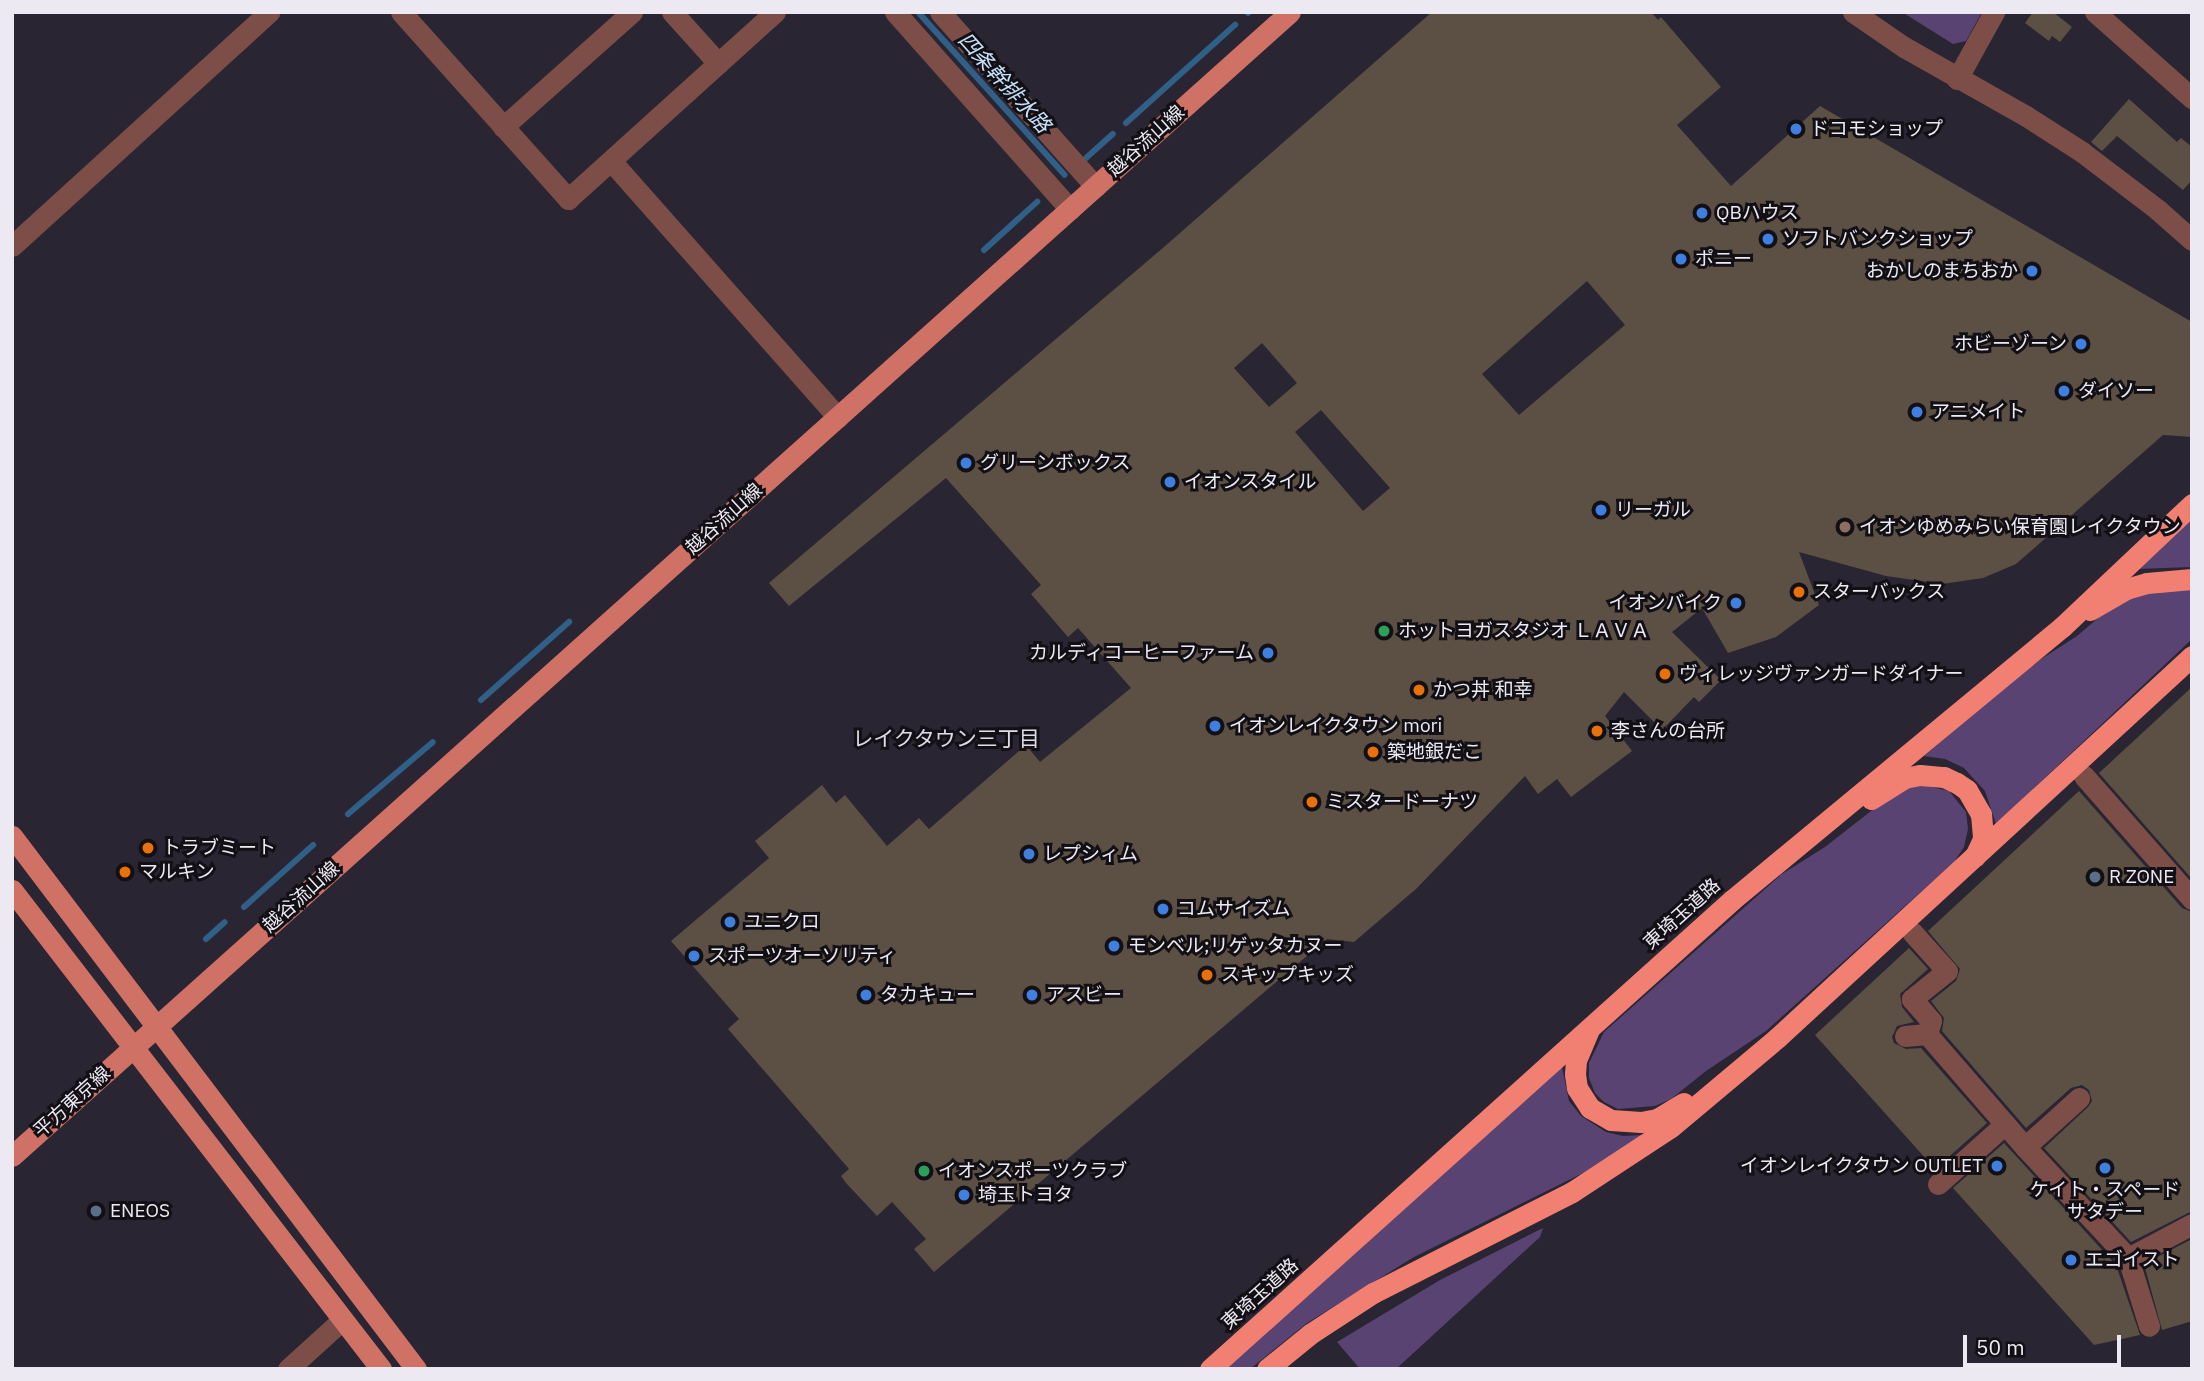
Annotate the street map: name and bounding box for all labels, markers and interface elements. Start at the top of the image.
water label: 四条幹排水路 [953,27,1057,137]
street label: 越谷流山線 [1103,101,1189,181]
place label: ドコモショップ [1810,118,1943,140]
marker: ドコモショップ [1788,121,1804,137]
place label: QBハウス [1716,202,1799,224]
marker: QBハウス [1694,205,1710,221]
place label: ソフトバンクショップ [1782,228,1972,250]
marker: ソフトバンクショップ [1760,231,1776,247]
place label: ポニー [1695,248,1752,270]
marker: ポニー [1673,251,1689,267]
place label: おかしのまちおか [1866,260,2018,282]
marker: おかしのまちおか [2024,263,2040,279]
place label: ホビーゾーン [1953,333,2067,355]
marker: ホビーゾーン [2073,336,2089,352]
place label: ダイソー [2078,380,2154,402]
marker: ダイソー [2056,383,2072,399]
place label: アニメイト [1931,401,2026,423]
marker: アニメイト [1909,404,1925,420]
place label: グリーンボックス [980,452,1132,474]
marker: グリーンボックス [958,455,974,471]
place label: イオンスタイル [1184,471,1317,493]
marker: イオンスタイル [1162,474,1178,490]
street label: 越谷流山線 [681,479,767,559]
place label: リーガル [1615,499,1691,521]
marker: リーガル [1593,502,1609,518]
place label: イオンゆめみらい保育園レイクタウン [1859,516,2182,538]
marker: イオンゆめみらい保育園レイクタウン [1837,519,1853,535]
place label: スターバックス [1813,581,1946,603]
marker: スターバックス [1791,584,1807,600]
place label: イオンバイク [1608,592,1722,614]
marker: イオンバイク [1728,595,1744,611]
place label: ホットヨガスタジオ ＬＡＶＡ [1398,620,1649,642]
marker: ホットヨガスタジオ ＬＡＶＡ [1376,623,1392,639]
place label: カルディコーヒーファーム [1026,642,1254,664]
marker: カルディコーヒーファーム [1260,645,1276,661]
place label: ヴィレッジヴァンガードダイナー [1679,663,1964,685]
marker: ヴィレッジヴァンガードダイナー [1657,666,1673,682]
place label: かつ丼 和幸 [1433,679,1532,701]
marker: かつ丼 和幸 [1411,682,1427,698]
place label: イオンレイクタウン mori [1229,715,1443,737]
marker: イオンレイクタウン mori [1207,718,1223,734]
place label: 李さんの台所 [1611,720,1725,742]
marker: 李さんの台所 [1589,723,1605,739]
district label: レイクタウン三丁目 [852,725,1040,751]
place label: 築地銀だこ [1387,741,1482,763]
marker: 築地銀だこ [1365,744,1381,760]
place label: ミスタードーナツ [1326,791,1478,813]
marker: ミスタードーナツ [1304,794,1320,810]
place label: トラブミート [162,837,276,859]
marker: トラブミート [140,840,156,856]
place label: レプシィム [1043,843,1138,865]
marker: レプシィム [1021,846,1037,862]
street label: 越谷流山線 [258,857,344,937]
place label: マルキン [139,861,215,883]
marker: マルキン [117,864,133,880]
place label: R ZONE [2109,866,2174,888]
marker: R ZONE [2087,869,2103,885]
street label: 東埼玉道路 [1639,874,1725,954]
place label: コムサイズム [1177,898,1291,920]
marker: コムサイズム [1155,901,1171,917]
place label: ユニクロ [744,911,820,933]
marker: ユニクロ [722,914,738,930]
place label: モンベル;リゲッタカヌー [1128,935,1343,957]
marker: モンベル;リゲッタカヌー [1106,938,1122,954]
place label: スポーツオーソリティ [708,945,898,967]
marker: スポーツオーソリティ [686,948,702,964]
place label: スキップキッズ [1221,964,1354,986]
marker: スキップキッズ [1199,967,1215,983]
place label: タカキュー [880,984,975,1006]
place label: アスビー [1046,984,1122,1006]
marker: タカキュー [858,987,874,1003]
marker: アスビー [1024,987,1040,1003]
street label: 平方東京線 [29,1062,115,1142]
place label: イオンレイクタウン OUTLET [1739,1155,1983,1177]
marker: イオンレイクタウン OUTLET [1989,1158,2005,1174]
place label: イオンスポーツクラブ [938,1160,1128,1182]
marker: ケイト・スペード サタデー [2097,1160,2113,1176]
marker: イオンスポーツクラブ [916,1163,932,1179]
place label: ケイト・スペード サタデー [2029,1179,2181,1223]
place label: 埼玉トヨタ [978,1184,1073,1206]
marker: 埼玉トヨタ [956,1187,972,1203]
place label: ENEOS [110,1200,170,1222]
marker: ENEOS [88,1203,104,1219]
place label: エゴイスト [2085,1249,2180,1271]
marker: エゴイスト [2063,1252,2079,1268]
street label: 東埼玉道路 [1217,1254,1303,1334]
scale bar [1966,1322,2124,1366]
text: 50 m [1976,1333,2025,1361]

